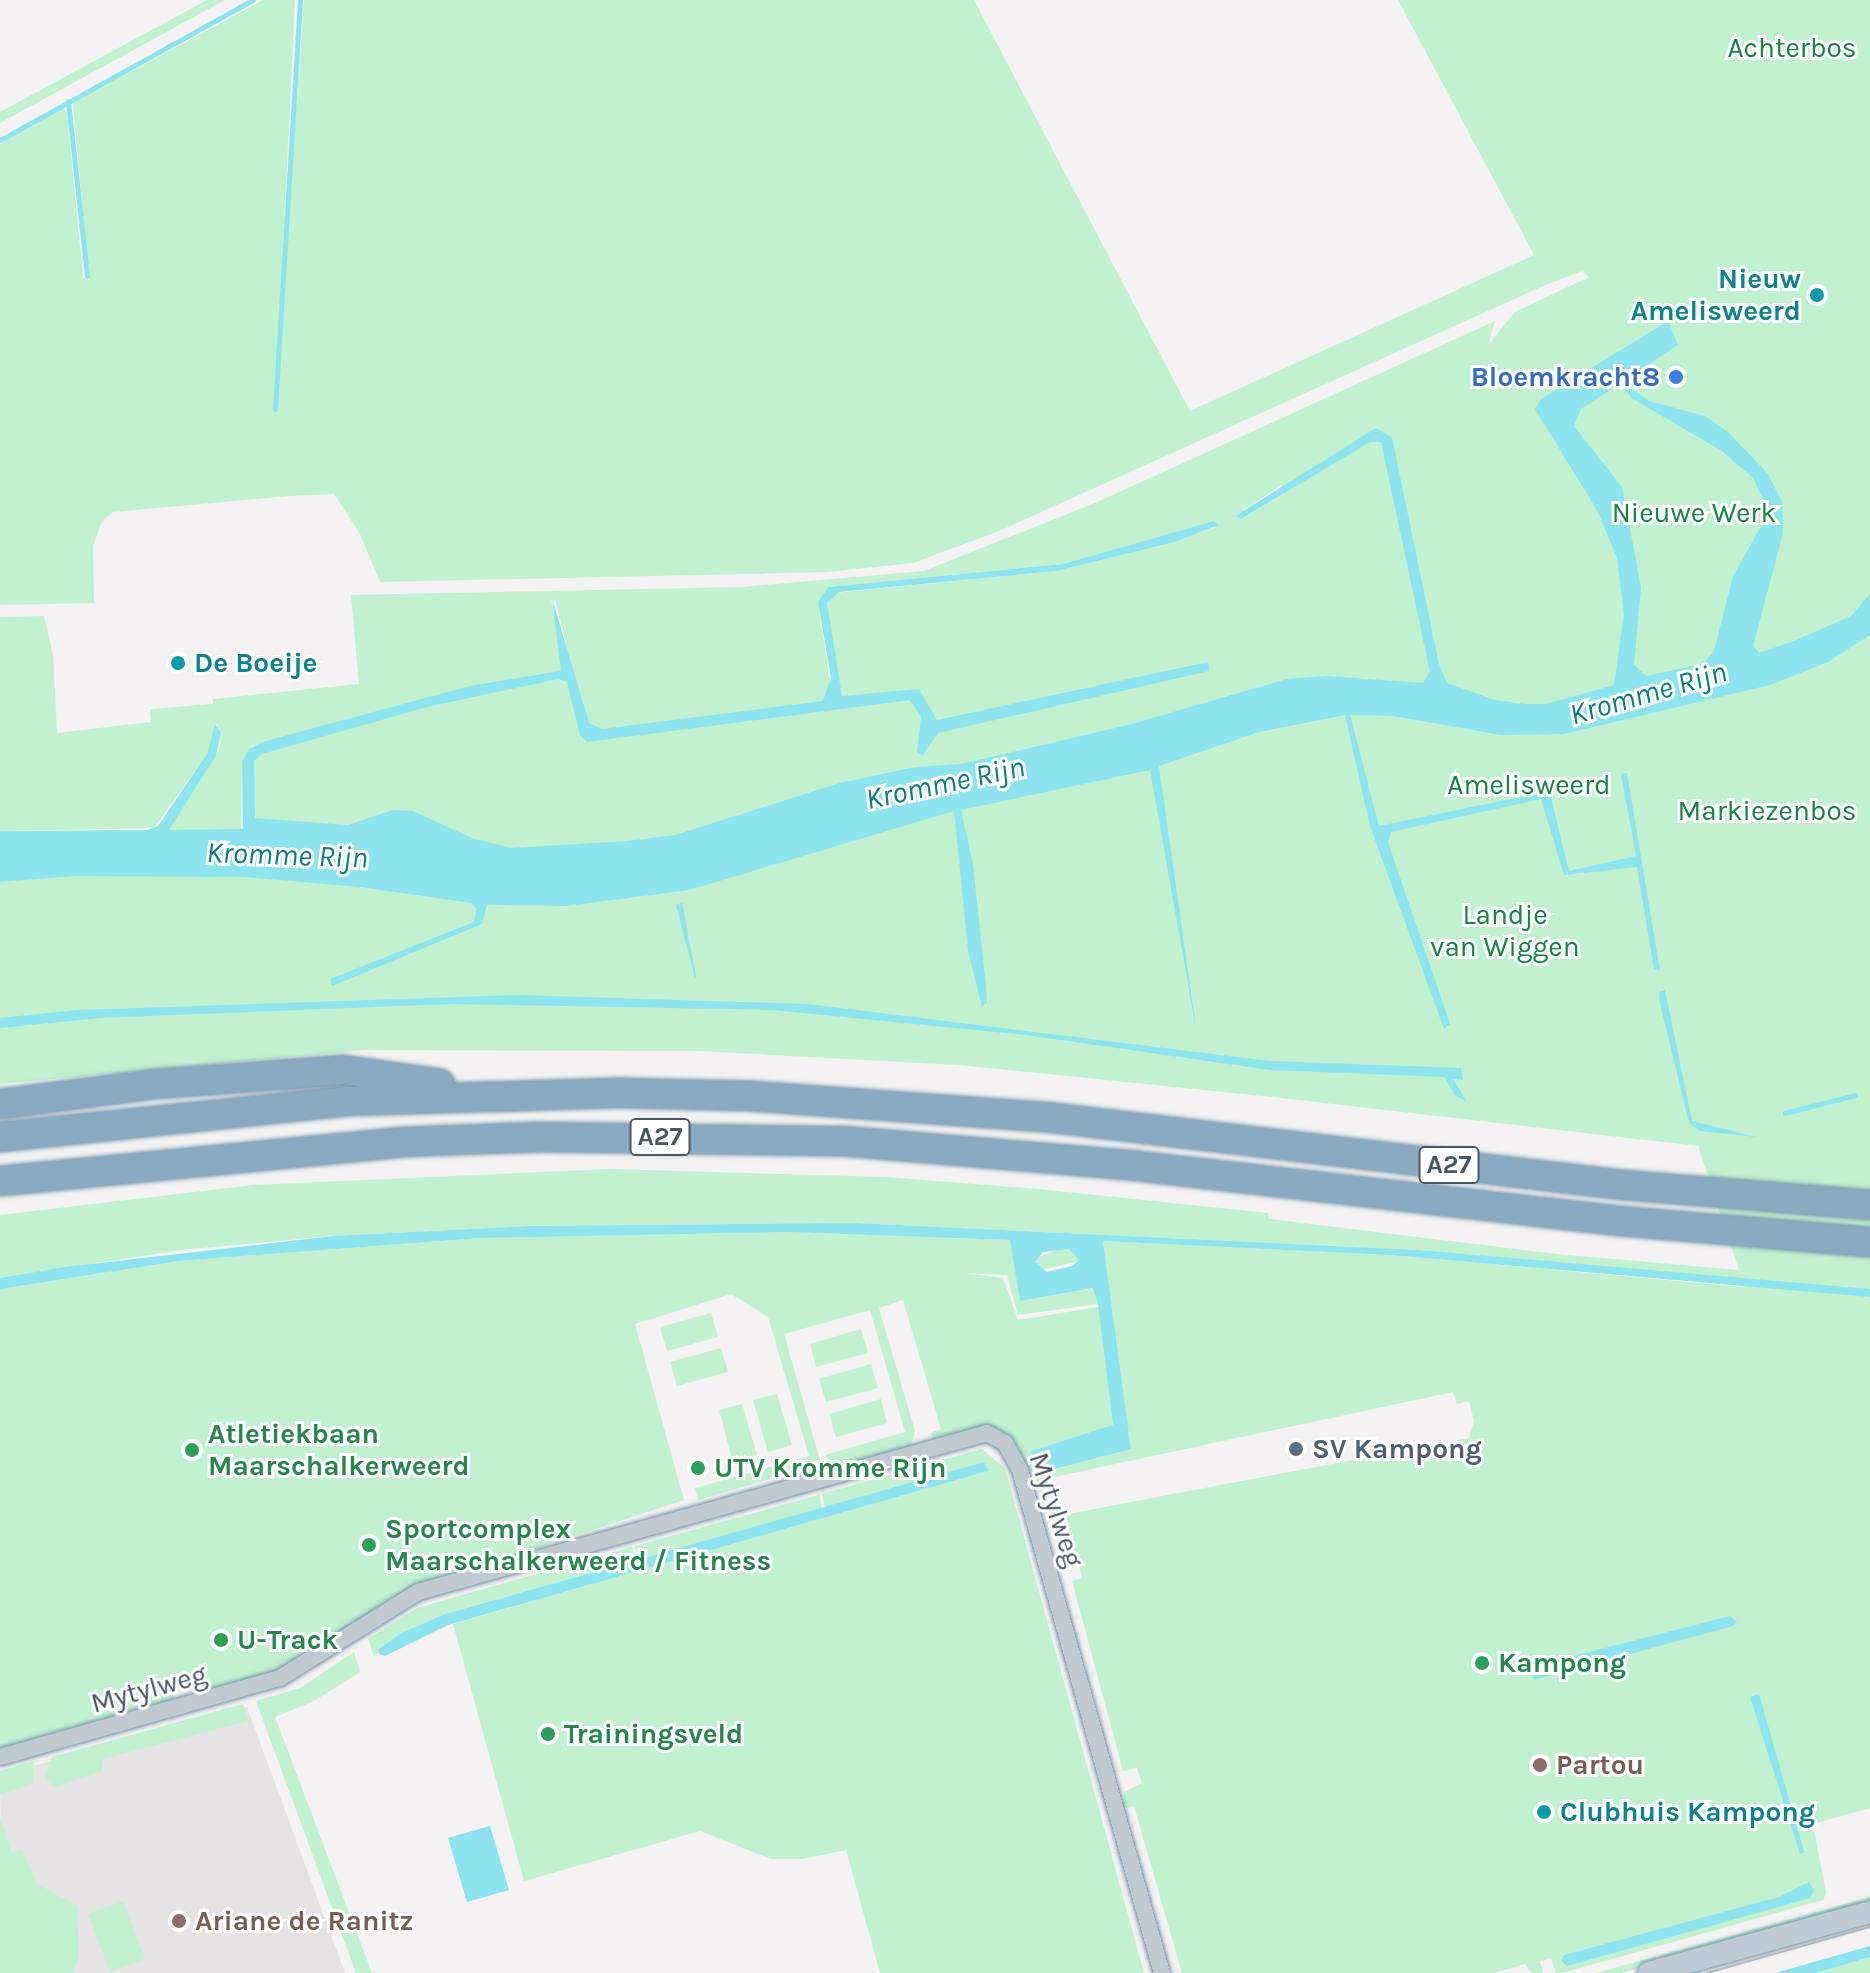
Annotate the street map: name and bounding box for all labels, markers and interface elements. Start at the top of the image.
park label: Achterbos [1727,31,1857,65]
place label: Nieuw Amelisweerd [1631,262,1801,328]
marker: Nieuw Amelisweerd [1808,286,1826,304]
place label: Bloemkracht8 [1471,360,1660,394]
marker: Bloemkracht8 [1667,368,1685,386]
park label: Nieuwe Werk [1612,496,1776,530]
place label: De Boeije [194,646,317,680]
water label: Kromme Rijn [1565,653,1731,733]
marker: De Boeije [169,654,187,672]
water label: Kromme Rijn [862,749,1028,817]
park label: Amelisweerd [1447,768,1611,802]
park label: Markiezenbos [1678,794,1856,828]
water label: Kromme Rijn [206,834,368,876]
park label: Landje van Wiggen [1430,898,1580,964]
road number: A27 [628,1115,692,1159]
road number: A27 [1417,1143,1481,1187]
place label: Atletiekbaan Maarschalkerweerd [208,1417,470,1483]
place label: SV Kampong [1312,1432,1482,1466]
marker: SV Kampong [1287,1440,1305,1458]
marker: Atletiekbaan Maarschalkerweerd [183,1441,201,1459]
street label: Mytylweg [1022,1448,1090,1572]
place label: UTV Kromme Rijn [714,1451,946,1485]
marker: UTV Kromme Rijn [689,1459,707,1477]
place label: Sportcomplex Maarschalkerweerd / Fitness [385,1512,771,1578]
marker: Sportcomplex Maarschalkerweerd / Fitness [360,1536,378,1554]
place label: U-Track [237,1623,338,1657]
marker: U-Track [212,1631,230,1649]
place label: Kampong [1498,1646,1626,1680]
marker: Kampong [1473,1654,1491,1672]
street label: Mytylweg [87,1657,211,1721]
place label: Trainingsveld [564,1717,743,1751]
marker: Trainingsveld [539,1725,557,1743]
place label: Partou [1556,1748,1644,1782]
marker: Partou [1531,1756,1549,1774]
place label: Clubhuis Kampong [1560,1795,1815,1829]
marker: Clubhuis Kampong [1535,1803,1553,1821]
place label: Ariane de Ranitz [195,1904,413,1938]
marker: Ariane de Ranitz [170,1912,188,1930]

